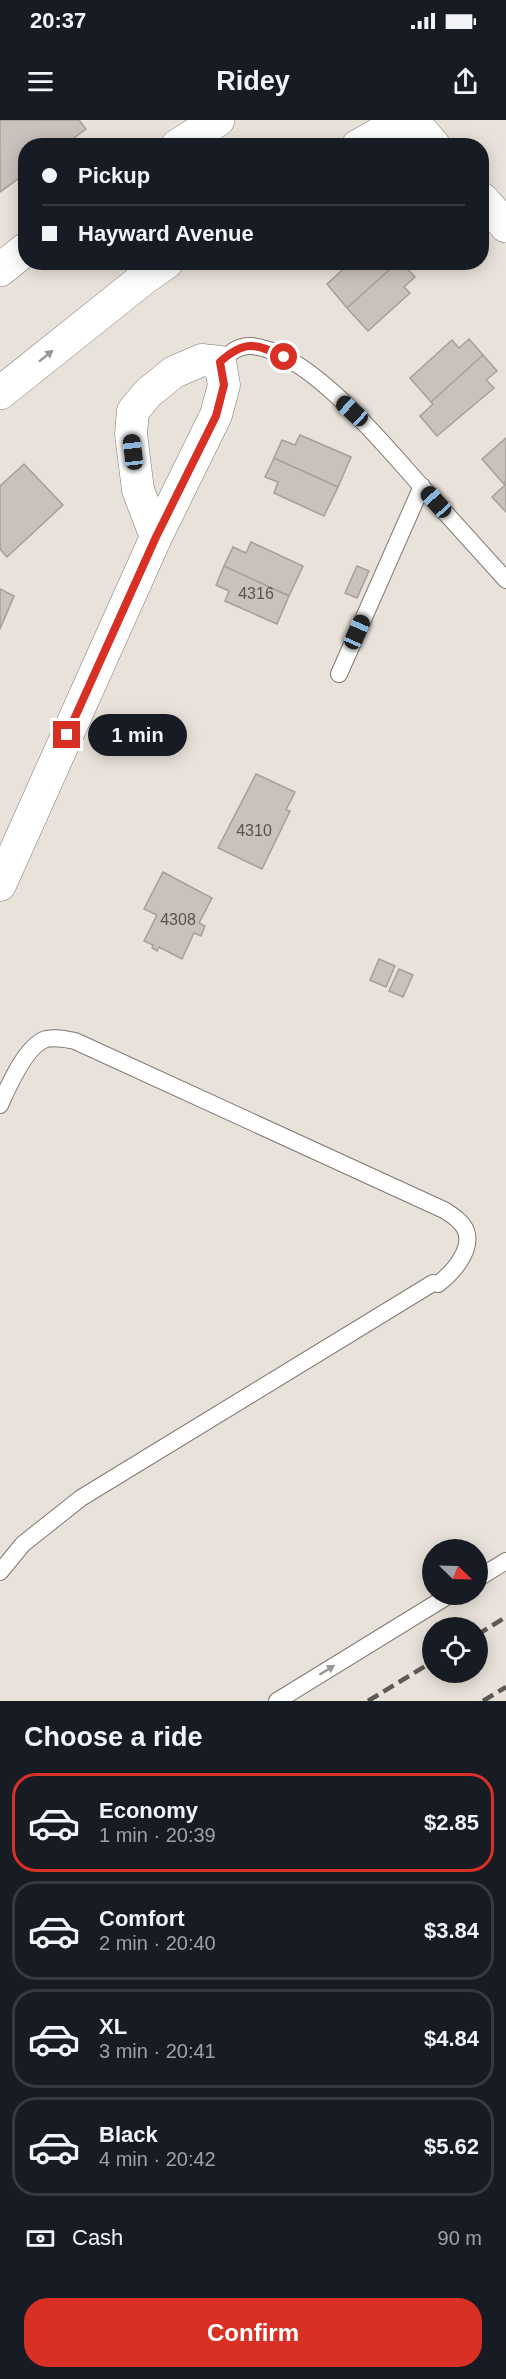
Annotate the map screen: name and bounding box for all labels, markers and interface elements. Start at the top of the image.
text: 20:37 [30,8,86,33]
icon: menu [24,65,57,98]
icon: share [449,65,482,98]
text: Ridey [216,66,290,96]
text: Pickup [78,163,150,188]
text: Hayward Avenue [78,221,254,246]
route start [270,343,297,370]
one-way arrow [38,350,54,363]
car [333,392,371,430]
car [122,433,144,471]
car [417,483,455,521]
house number: 4316 [238,585,274,602]
car [341,612,373,652]
callout: 1 min [88,714,187,756]
route end [53,721,80,748]
text: 1 min [111,724,164,746]
house number: 4310 [236,822,272,839]
house number: 4308 [160,911,196,928]
north arrow [422,1539,488,1605]
map controls [422,1539,488,1683]
button: locate [422,1617,488,1683]
one-way arrow [319,1665,335,1676]
text: Choose a ride [24,1722,203,1752]
icon: car [27,1796,81,1850]
text: Economy [99,1798,198,1823]
text: $2.85 [424,1810,479,1835]
text: 1 min · 20:39 [99,1824,216,1846]
icon: car [27,1904,81,1958]
text: Comfort [99,1906,185,1931]
text: $3.84 [424,1918,479,1943]
text: 2 min · 20:40 [99,1932,216,1954]
icon: car [27,2012,81,2066]
text: XL [99,2014,127,2039]
text: $4.84 [424,2026,479,2051]
text: 3 min · 20:41 [99,2040,216,2062]
icon: car [27,2120,81,2174]
text: Black [99,2122,158,2147]
text: $5.62 [424,2134,479,2159]
text: 4 min · 20:42 [99,2148,216,2170]
icon: cash [24,2222,57,2255]
text: Cash [72,2225,123,2250]
text: 90 m [438,2227,482,2249]
button: Confirm [24,2298,482,2367]

